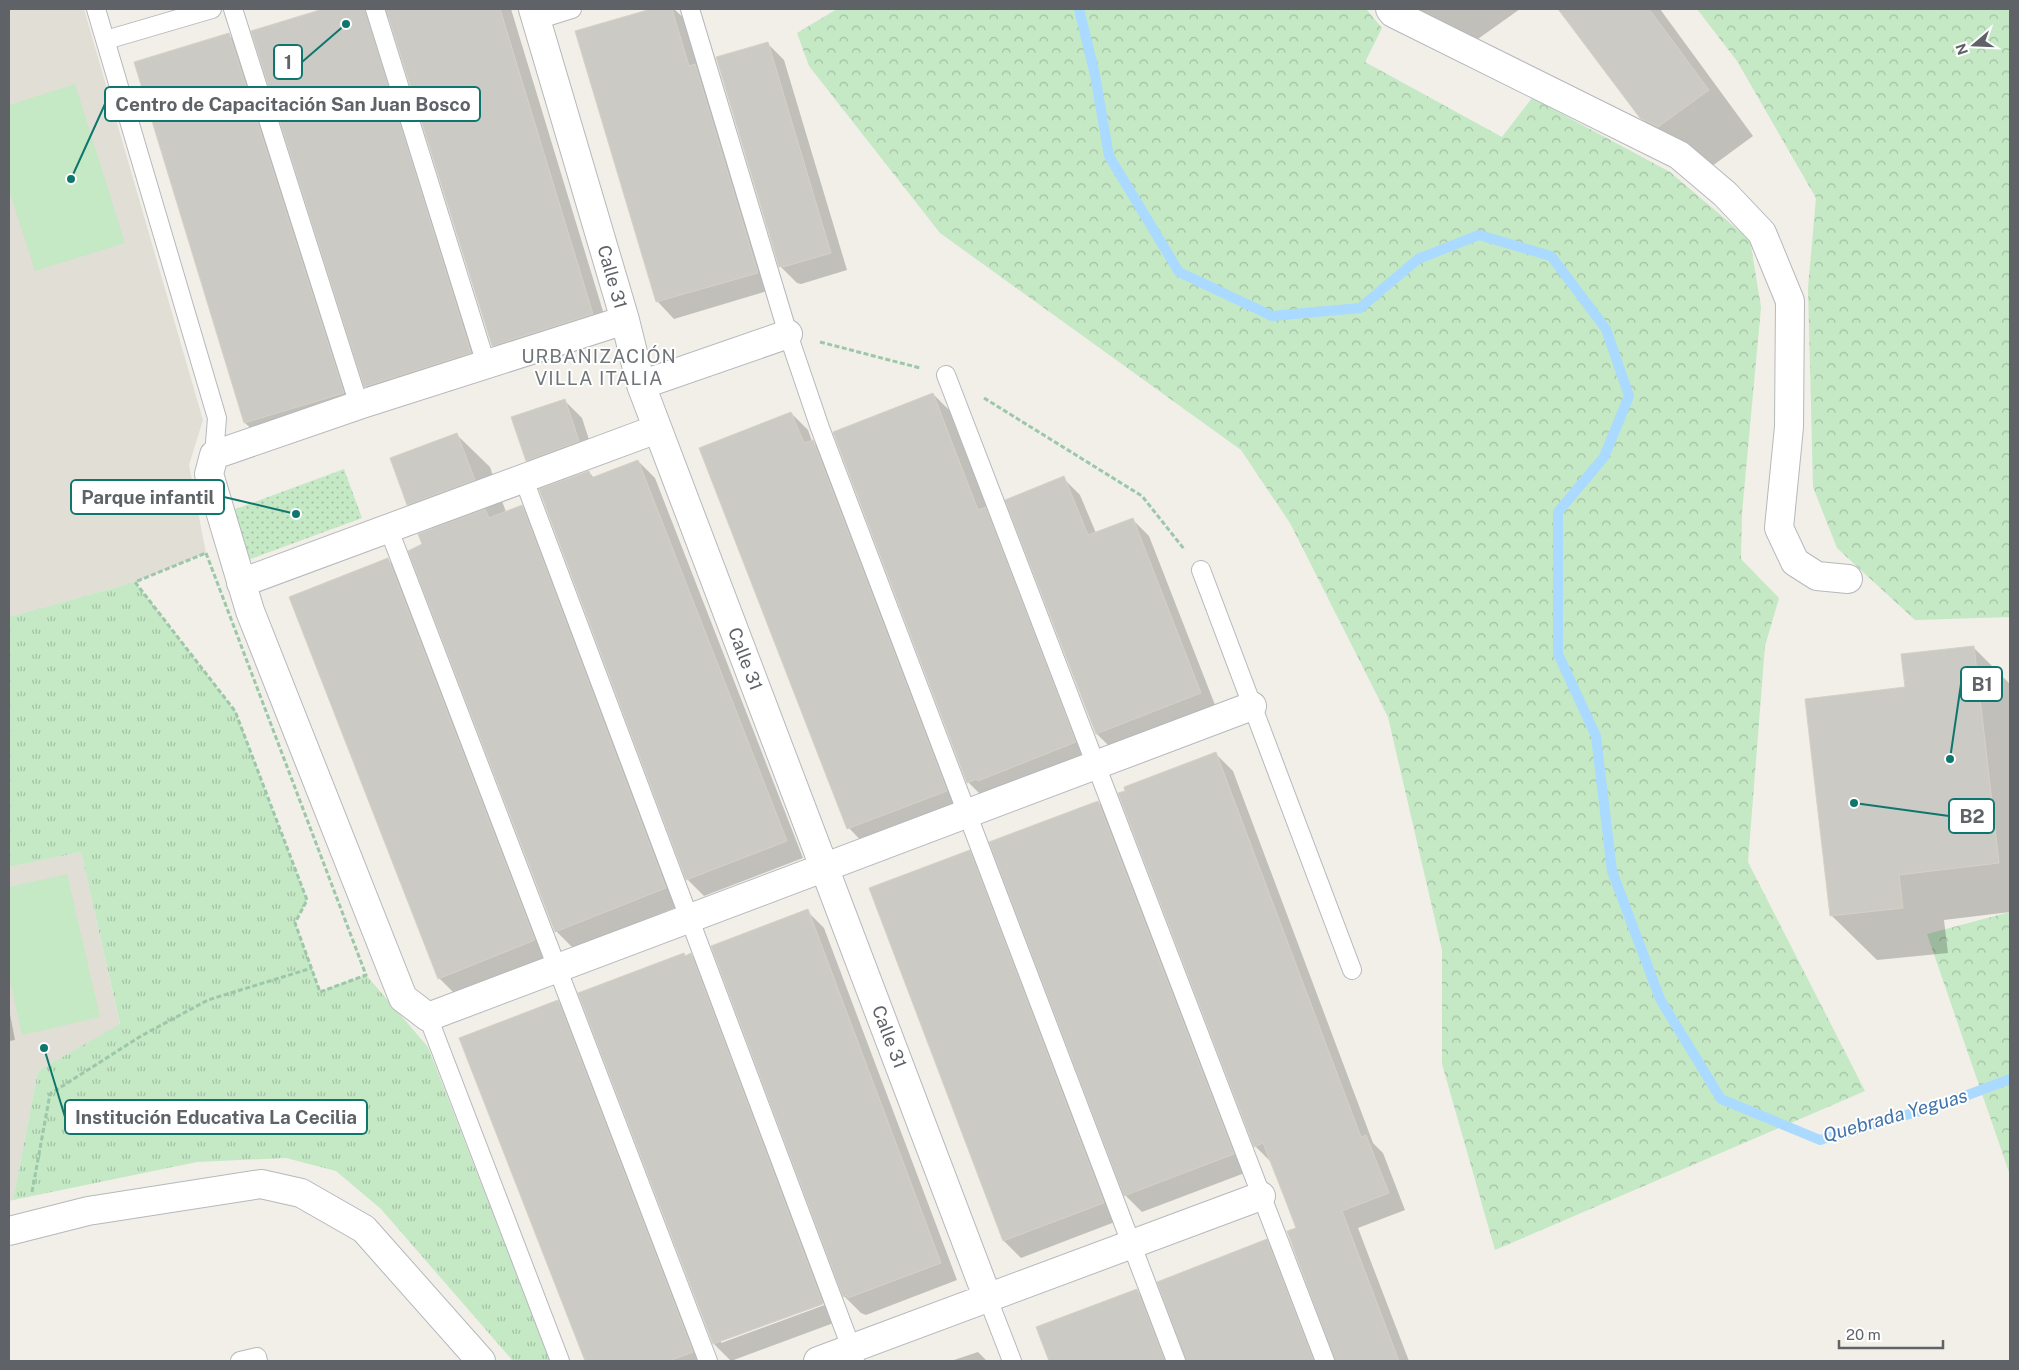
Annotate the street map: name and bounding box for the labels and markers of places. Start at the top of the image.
callout: 1 [274,45,302,79]
callout: Centro de Capacitación San Juan Bosco [105,87,480,121]
callout: Parque infantil [71,480,224,514]
callout: B1 [1961,667,2002,701]
callout: B2 [1949,799,1994,833]
callout: Institución Educativa La Cecilia [65,1100,367,1134]

